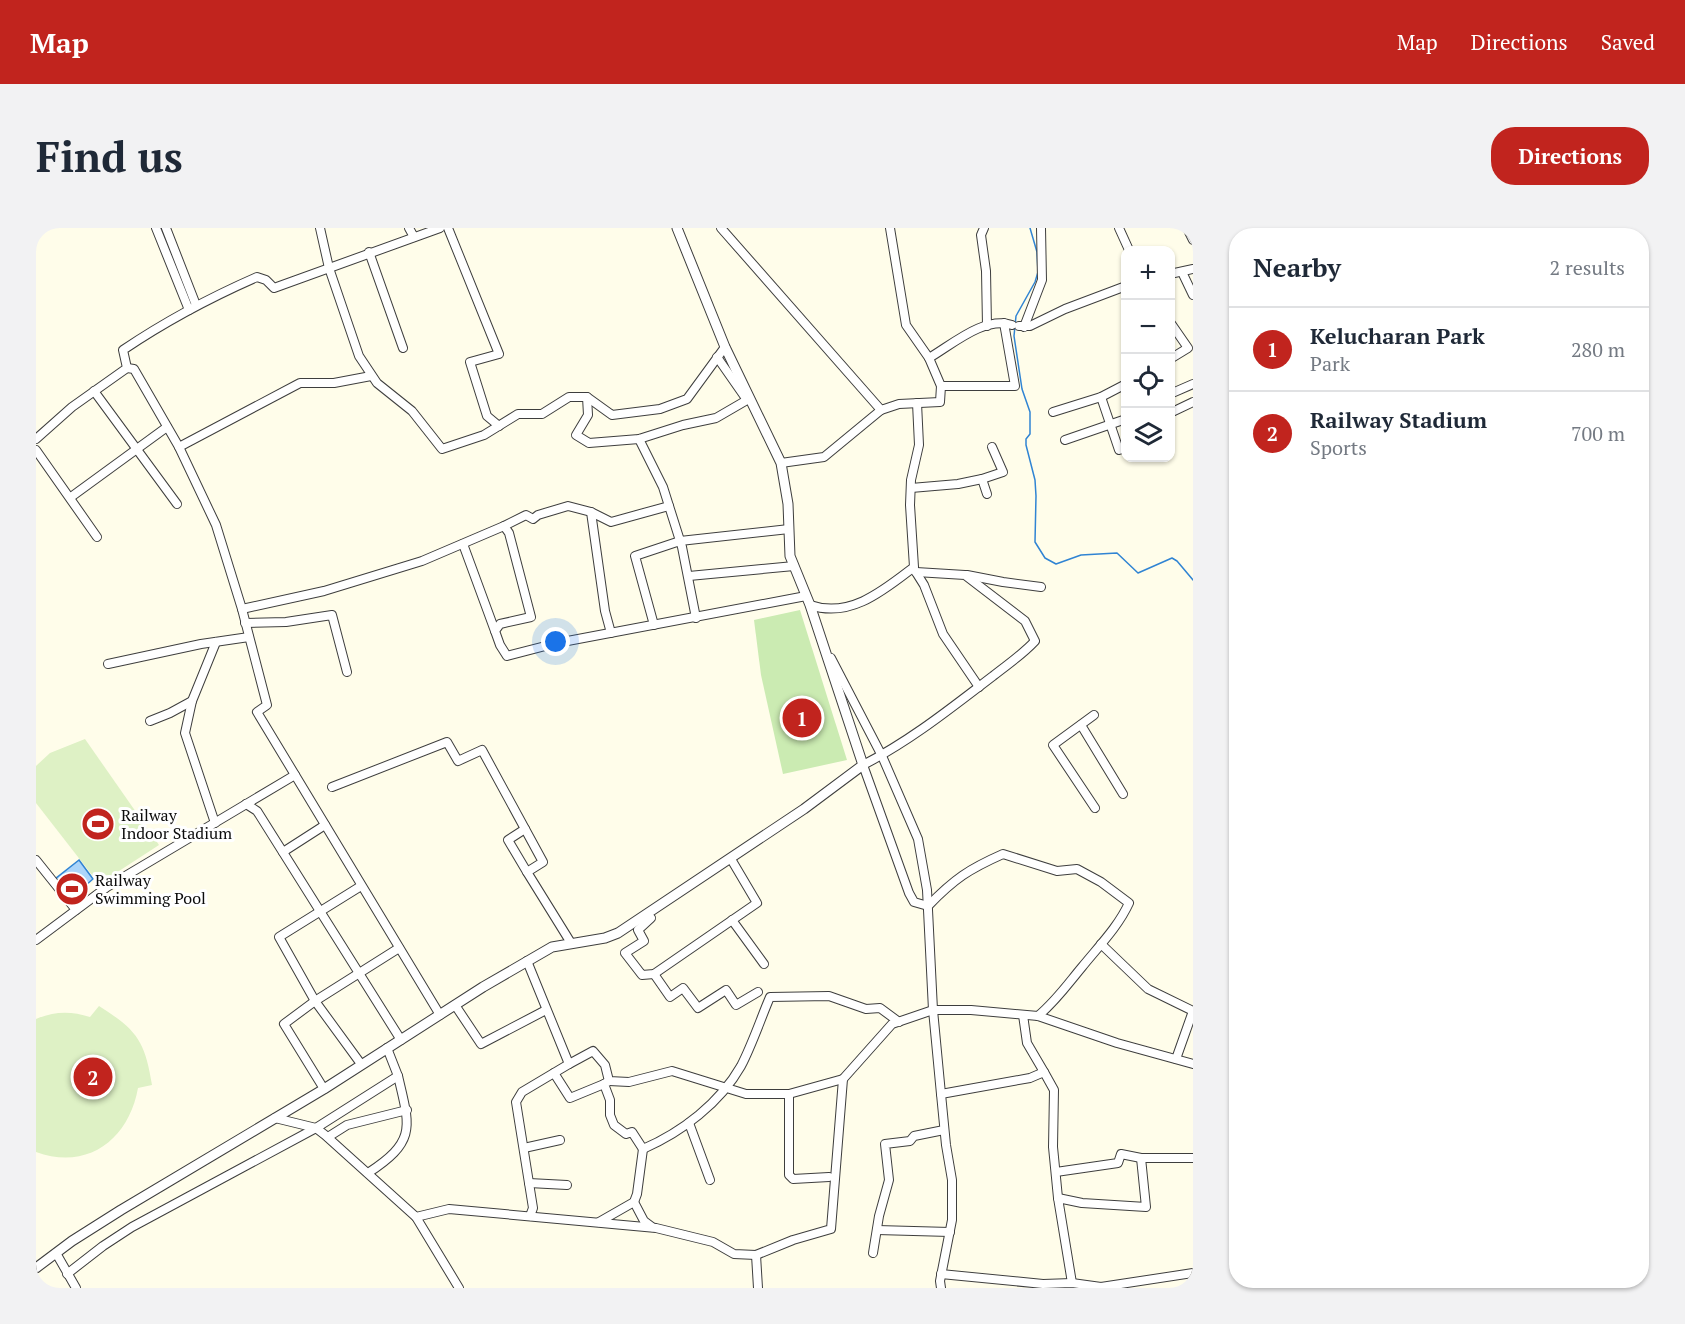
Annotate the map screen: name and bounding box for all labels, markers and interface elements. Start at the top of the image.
text: Map [30,24,89,61]
text: Map [1397,28,1438,56]
text: Directions [1471,28,1568,56]
text: Saved [1601,28,1655,56]
button: Directions [1491,127,1649,185]
text: Find us [36,128,183,184]
map controls [1121,246,1175,462]
button: + [1121,246,1175,300]
text: Nearby [1253,250,1341,284]
text: 2 results [1550,254,1625,281]
button: − [1121,300,1175,354]
text: Kelucharan Park [1310,321,1485,350]
text: 1 [1267,336,1278,363]
text: 280 m [1571,336,1625,363]
text: Park [1310,350,1350,377]
button: locate [1121,354,1175,408]
text: Railway Stadium [1310,405,1487,434]
button: layers [1121,408,1175,462]
text: 2 [1267,420,1278,447]
text: 700 m [1571,420,1625,447]
text: Sports [1310,434,1367,461]
your location [541,627,570,656]
pin: 1 [782,696,822,740]
place label: Railway Indoor Stadium [121,804,232,844]
sports icon: Railway Indoor Stadium [80,806,116,842]
place label: Railway Swimming Pool [95,869,206,909]
sports icon: Railway Swimming Pool [54,871,90,907]
pin: 2 [74,1054,112,1100]

